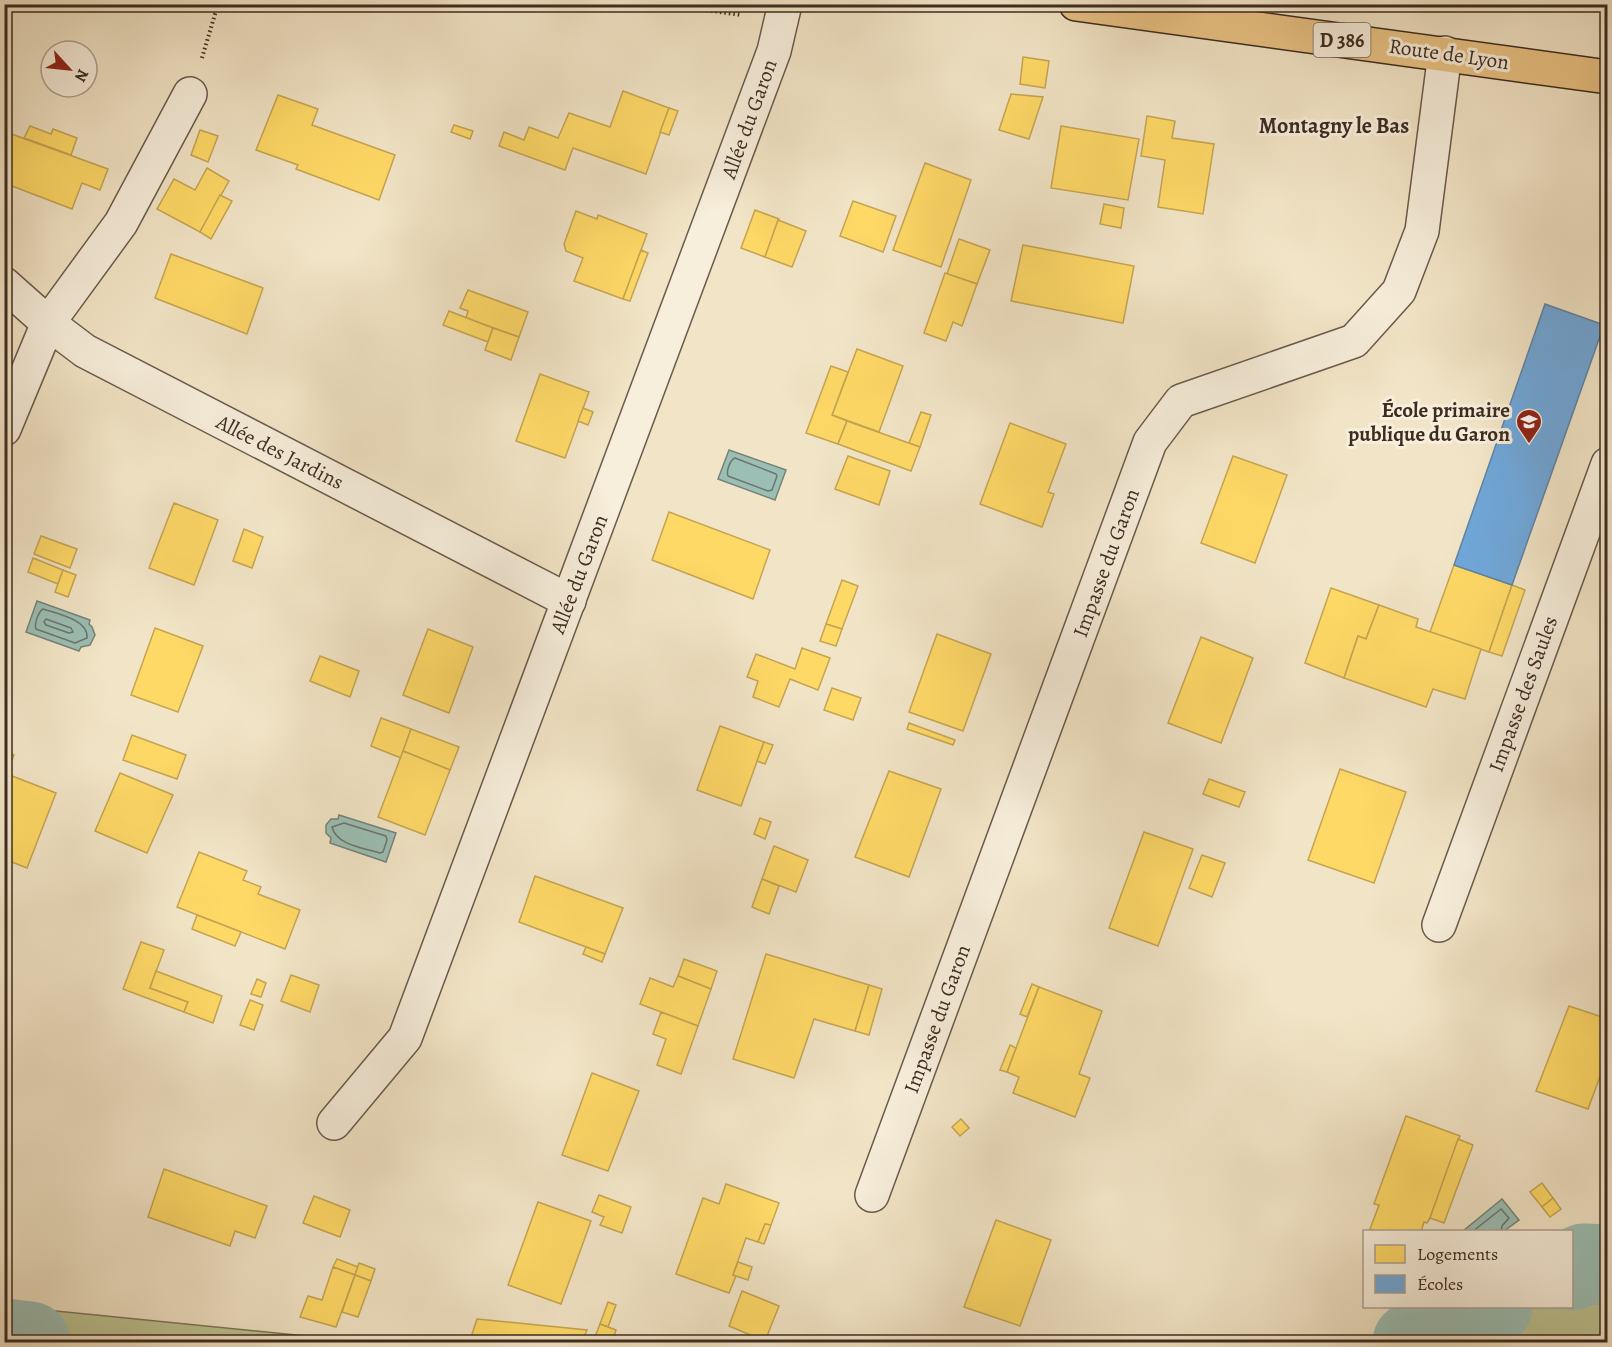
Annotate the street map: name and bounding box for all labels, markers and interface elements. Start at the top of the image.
road number: D 386 [1314,23,1370,57]
street label: Route de Lyon [1387,32,1511,76]
north arrow [39,39,99,99]
street label: Allée du Garon [714,55,784,184]
text: N [69,65,94,86]
district label: Montagny le Bas [1259,111,1409,141]
place label: École primaire publique du Garon [1348,396,1510,448]
street label: Allée des Jardins [211,407,348,496]
school or university icon: École primaire publique du Garon [1514,407,1544,445]
street label: Impasse du Garon [1066,485,1146,641]
street label: Allée du Garon [543,511,615,638]
street label: Impasse des Saules [1482,612,1564,776]
street label: Impasse du Garon [897,941,977,1097]
legend [1363,1230,1573,1308]
text: Logements [1417,1242,1498,1266]
text: Écoles [1417,1272,1463,1296]

